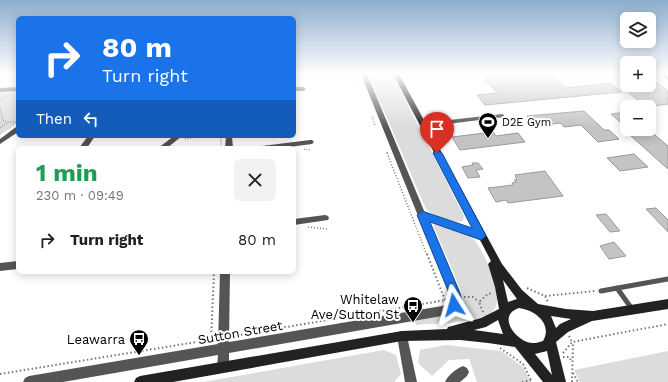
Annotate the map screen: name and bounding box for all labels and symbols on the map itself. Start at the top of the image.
sports icon: D2E Gym [477,111,499,139]
pin [420,112,454,153]
place label: D2E Gym [502,116,551,129]
position arrow [433,284,475,326]
place label: Whitelaw Ave/Sutton St [311,292,400,322]
bus stop icon: Whitelaw Ave/Sutton St [402,295,424,323]
street label: Sutton Street [197,318,284,347]
bus stop icon: Leawarra [128,328,150,356]
place label: Leawarra [67,332,126,347]

